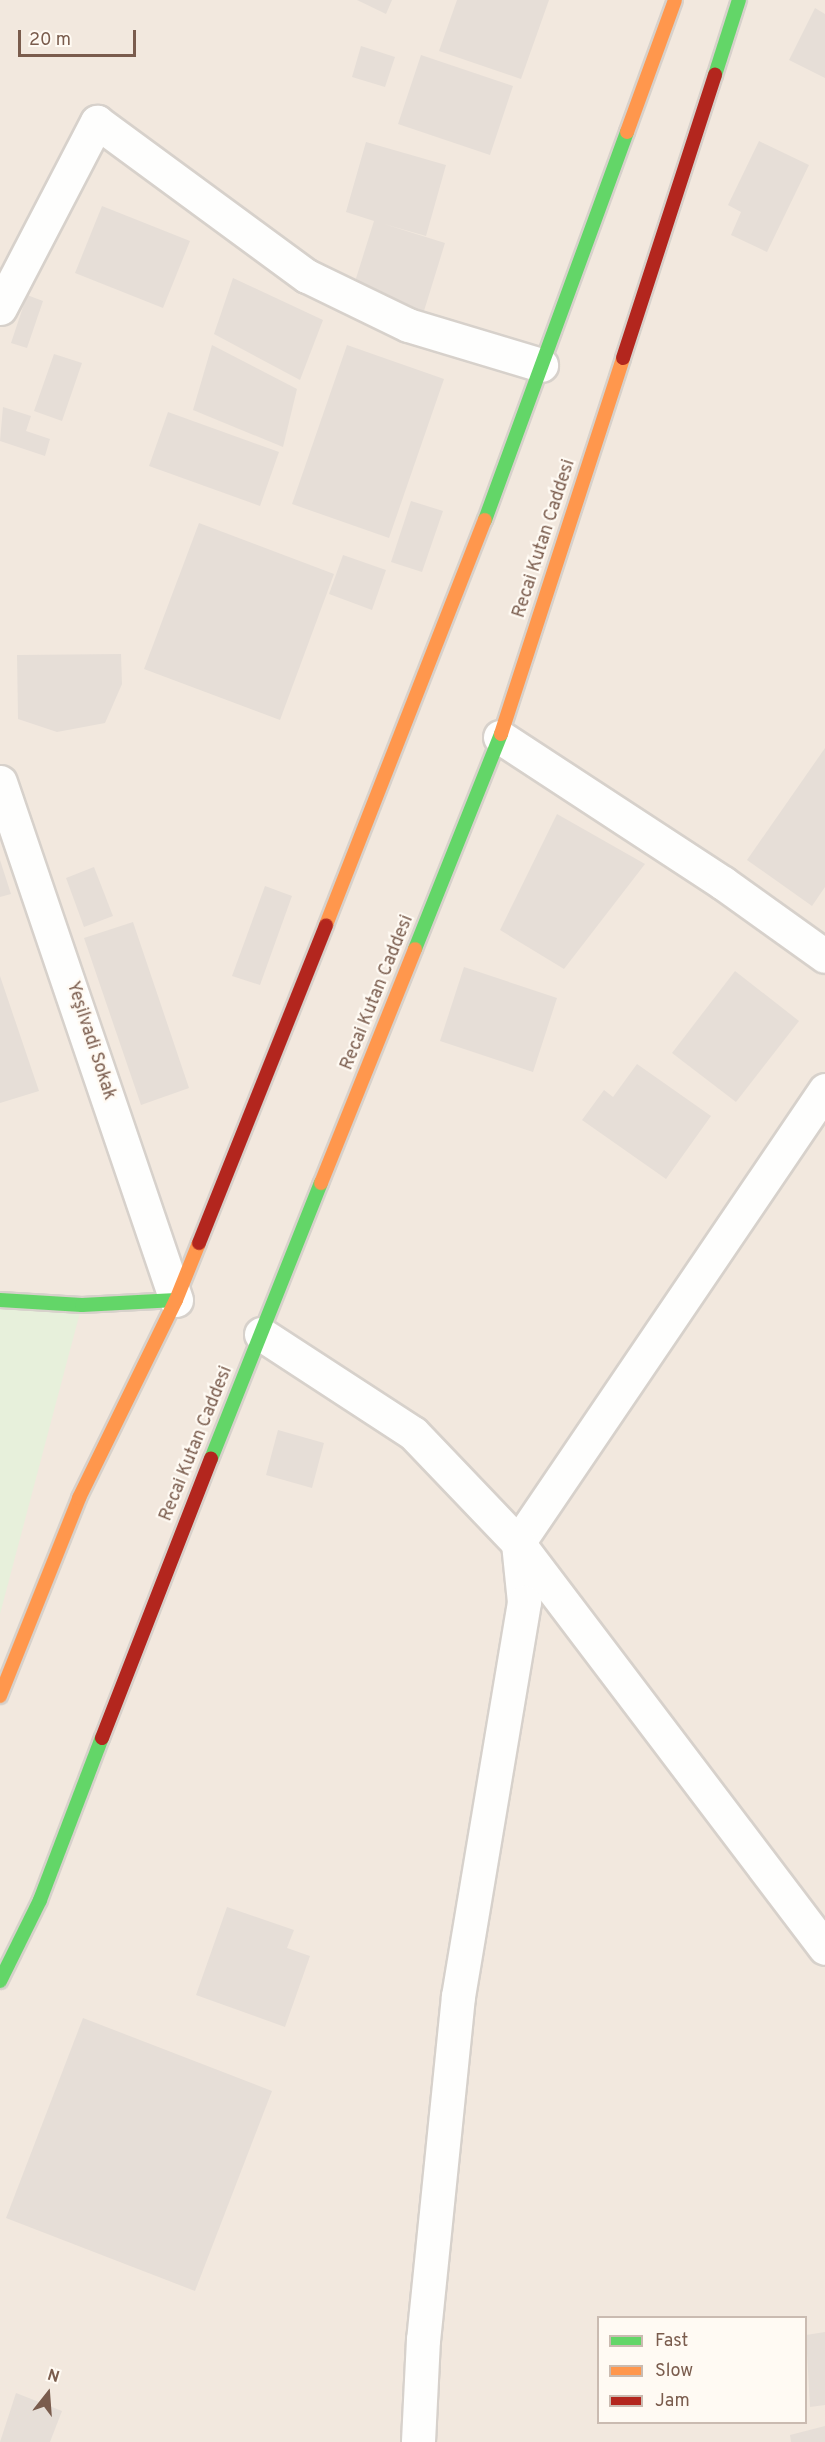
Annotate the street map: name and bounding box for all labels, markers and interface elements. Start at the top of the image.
scale bar [21,18,140,56]
text: 20 m [29,29,71,52]
street label: Recai Kutan Caddesi [509,457,581,621]
street label: Recai Kutan Caddesi [337,912,419,1074]
street label: Yeşilvadi Sokak [61,979,119,1103]
street label: Recai Kutan Caddesi [156,1363,238,1525]
legend [597,2316,807,2424]
text: Fast [655,2330,688,2353]
text: Slow [655,2360,693,2383]
north arrow [18,2364,78,2424]
text: N [45,2366,62,2388]
text: Jam [655,2390,690,2413]

